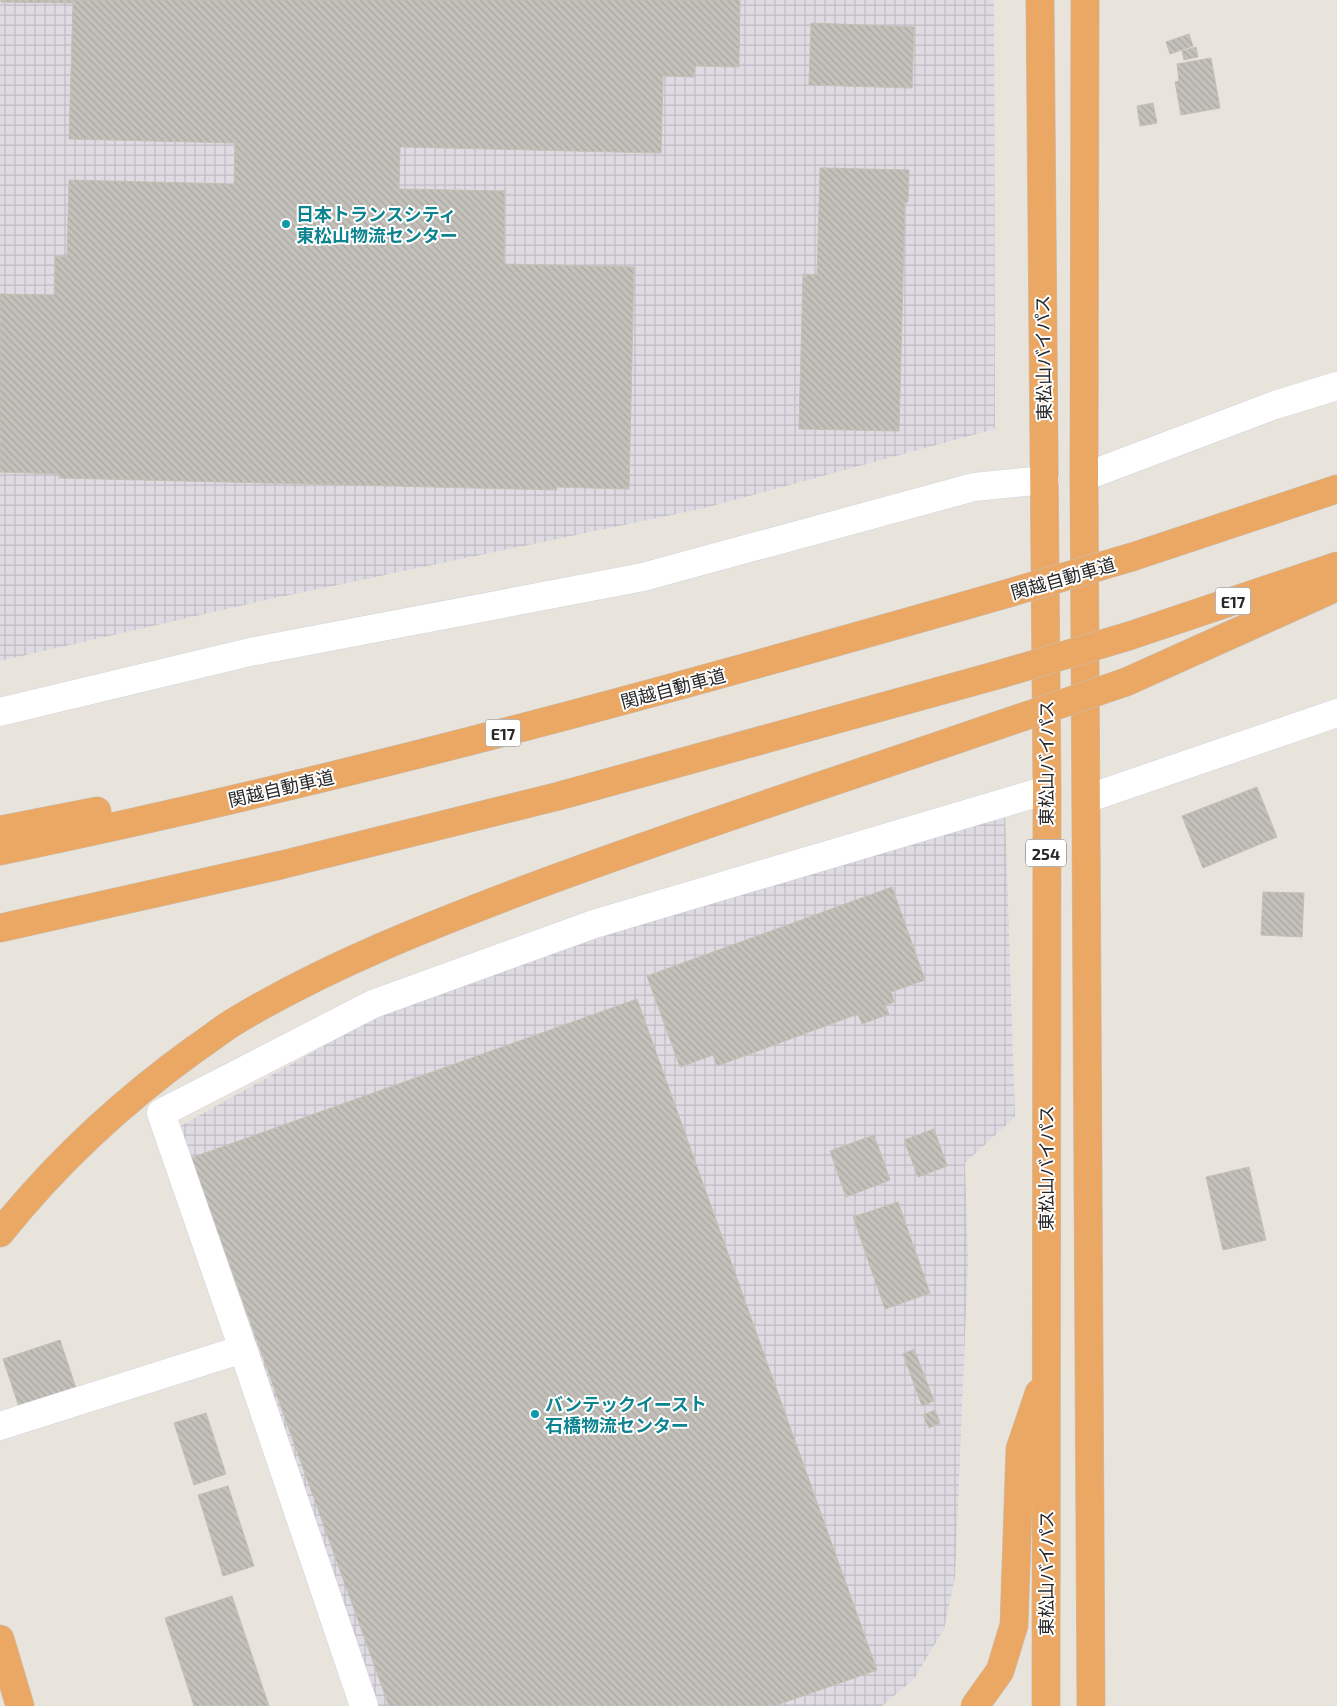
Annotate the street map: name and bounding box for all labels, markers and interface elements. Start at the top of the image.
place label: 日本トランスシティ 東松山物流センター [296,203,458,246]
marker: 日本トランスシティ 東松山物流センター [280,218,292,230]
street label: 東松山バイパス [1031,295,1055,421]
street label: 関越自動車道 [1008,553,1118,603]
road number: E17 [1216,588,1250,614]
street label: 関越自動車道 [618,663,728,713]
street label: 東松山バイパス [1035,700,1057,826]
road number: E17 [486,720,520,746]
street label: 関越自動車道 [226,765,336,811]
road number: 254 [1026,840,1066,866]
street label: 東松山バイパス [1035,1105,1057,1231]
place label: バンテックイースト 石橋物流センター [545,1393,707,1436]
marker: バンテックイースト 石橋物流センター [529,1408,541,1420]
street label: 東松山バイパス [1035,1510,1057,1636]

